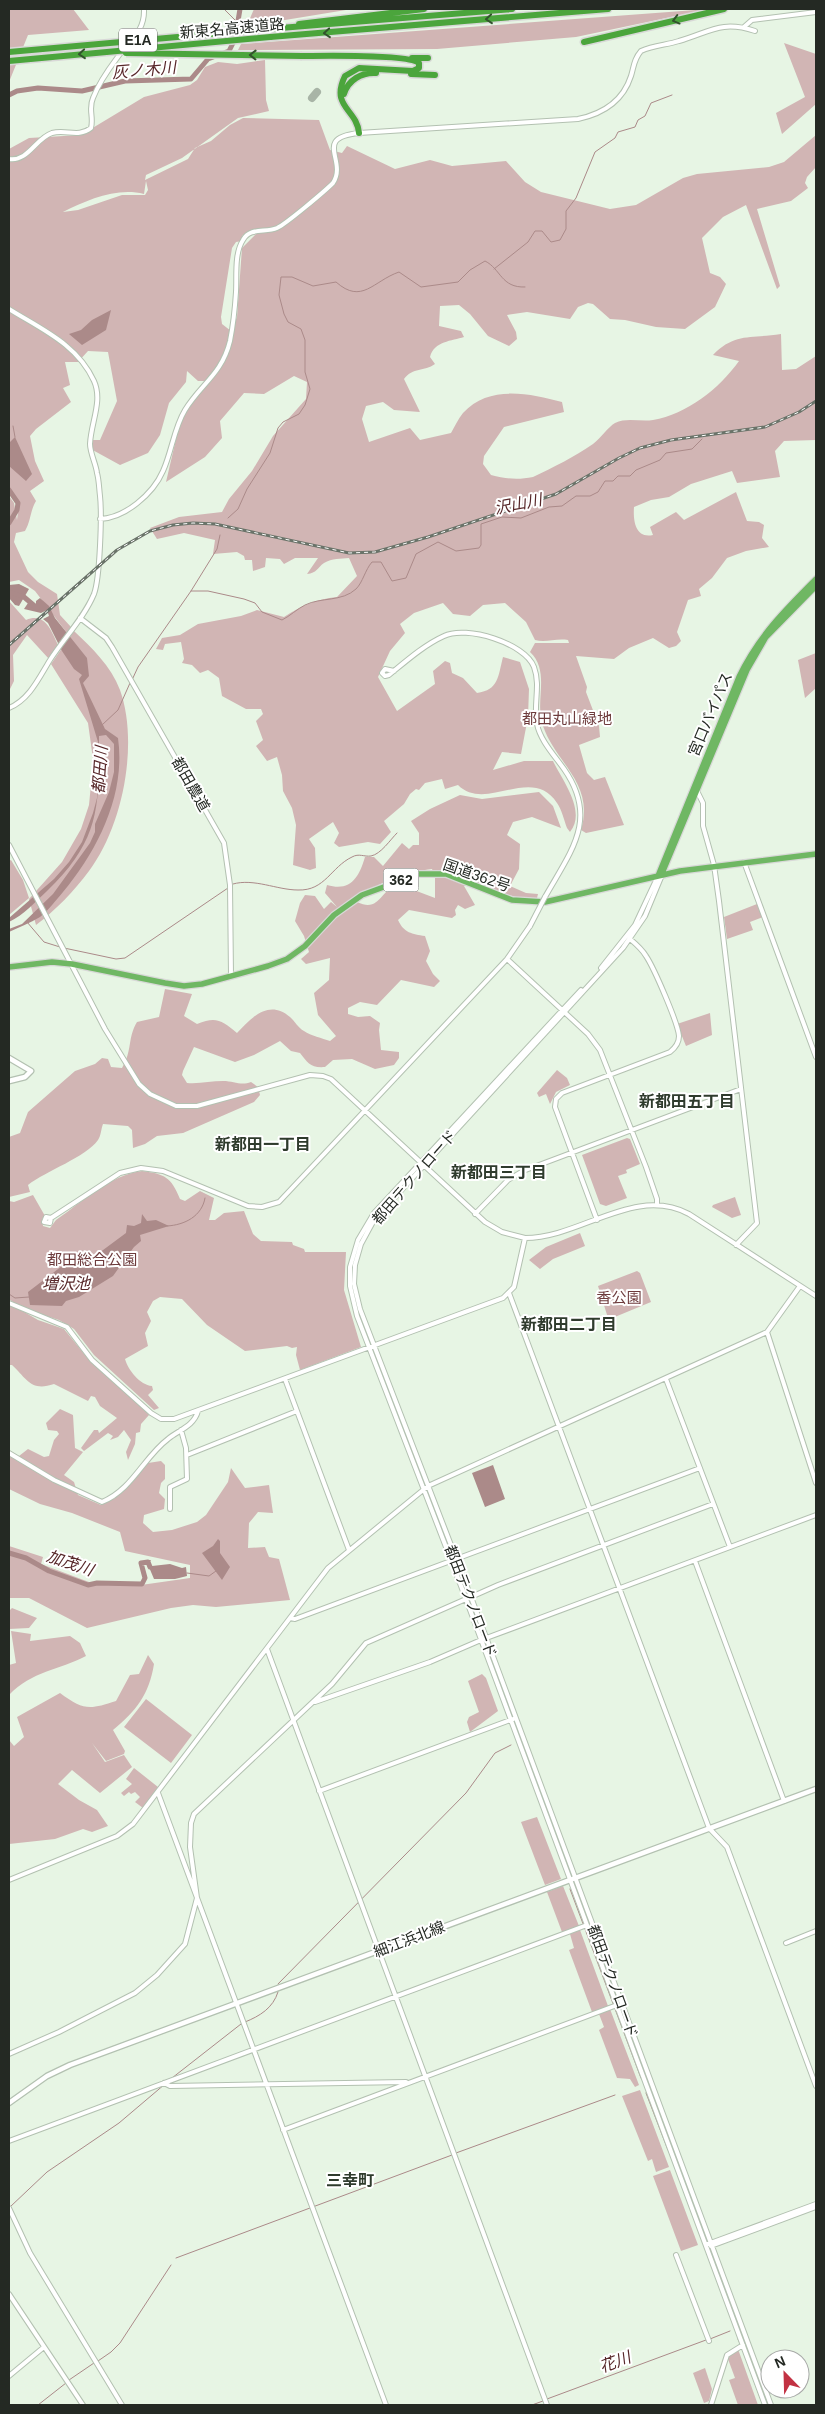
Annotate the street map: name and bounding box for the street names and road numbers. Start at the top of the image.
street label: 新東名高速道路 [179,15,285,41]
road number: E1A [119,28,157,52]
street label: 宮口バイパス [685,669,735,759]
street label: 都田農道 [169,754,213,814]
street label: 国道362号 [441,856,513,894]
road number: 362 [384,868,418,892]
street label: 都田テクノロード [369,1126,459,1228]
street label: 都田テクノロード [442,1542,500,1660]
street label: 細江浜北線 [371,1918,447,1960]
street label: 都田テクノロード [585,1922,641,2040]

